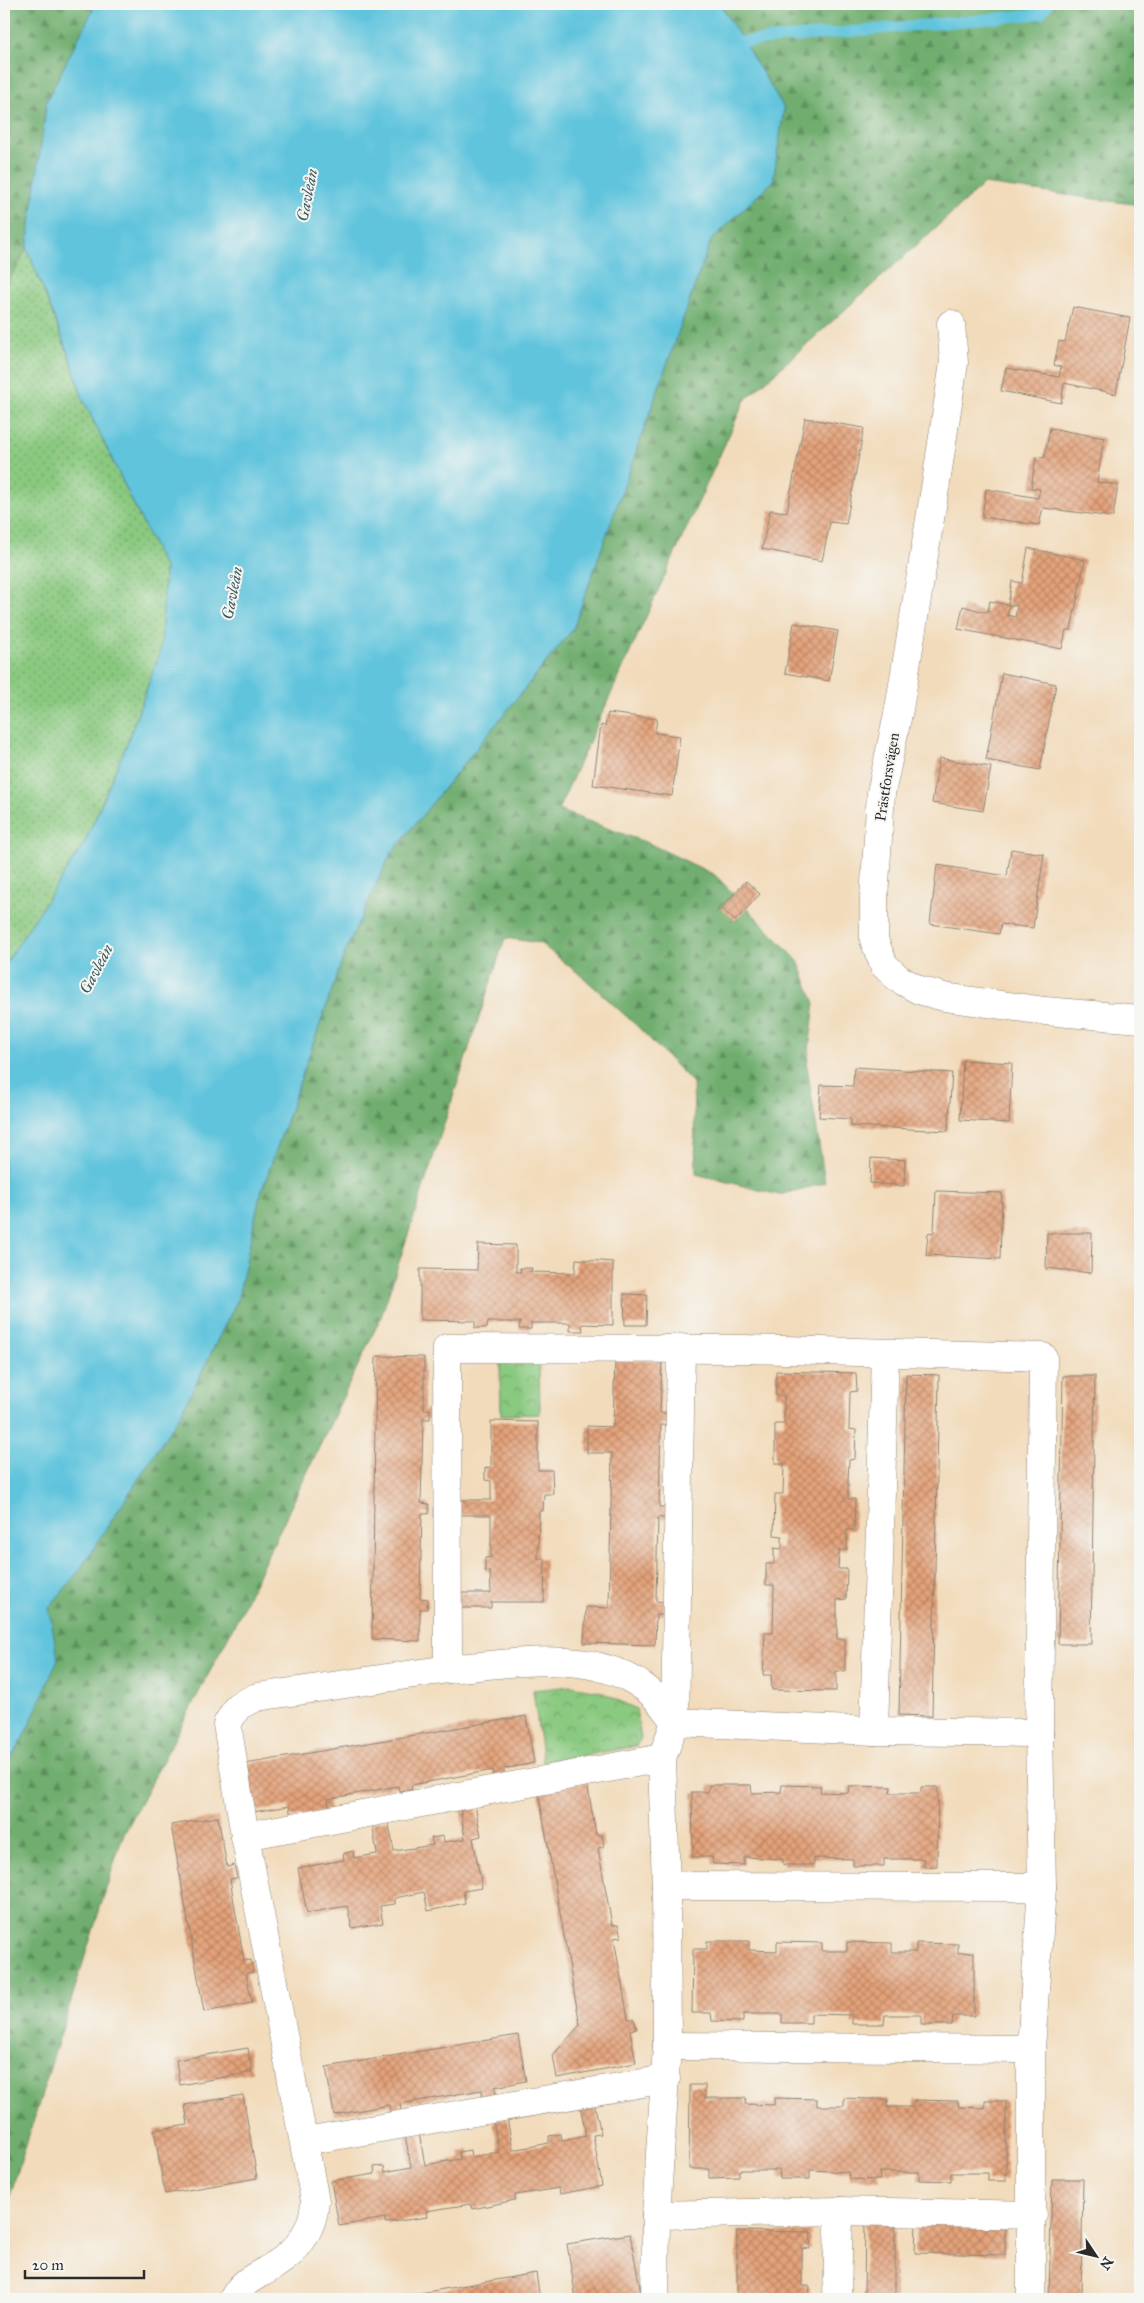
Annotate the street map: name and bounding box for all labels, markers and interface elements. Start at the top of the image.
water label: Gavleån [293,166,322,223]
water label: Gavleån [218,564,247,621]
street label: Prästforsvägen [871,731,903,823]
water label: Gavleån [75,940,117,997]
north arrow [1072,2230,1122,2280]
scale bar [25,2248,144,2280]
text: N [1096,2253,1117,2273]
text: 20 m [32,2256,64,2274]

